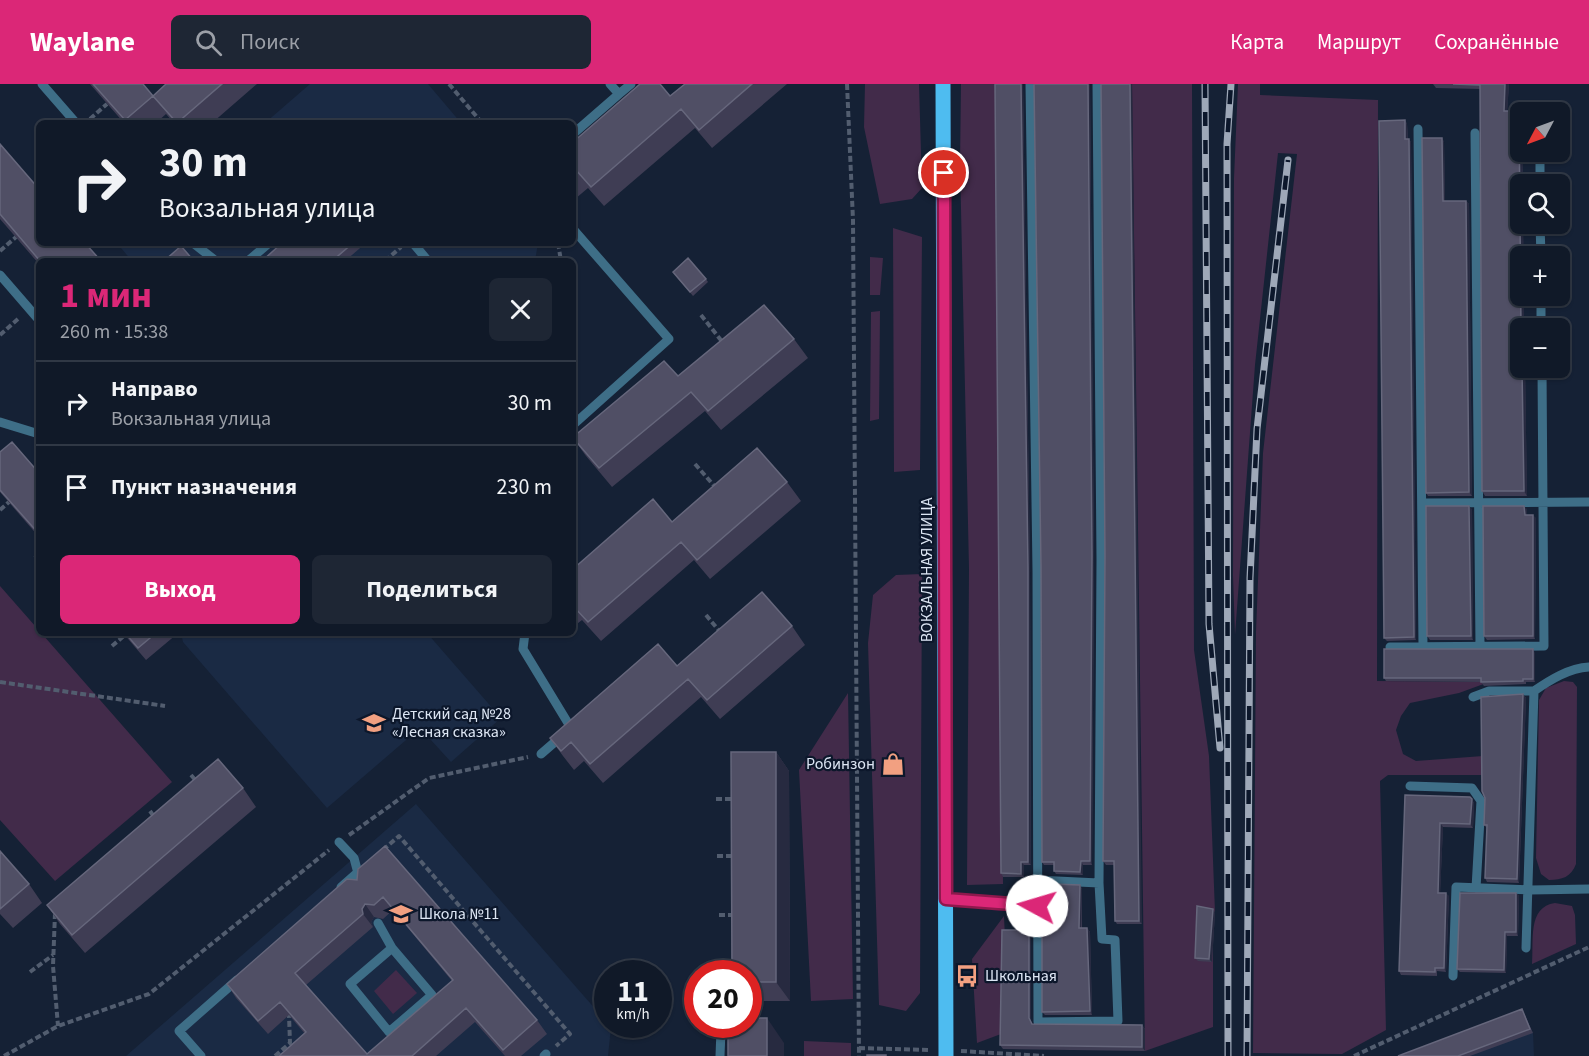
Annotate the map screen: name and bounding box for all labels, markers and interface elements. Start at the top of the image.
search box [171,15,591,69]
text: Waylane [30,22,135,62]
icon: search [192,26,225,59]
text: Поиск [240,26,300,58]
text: Карта [1230,27,1284,57]
text: Маршрут [1317,27,1401,57]
text: Сохранённые [1434,27,1559,57]
north arrow [1510,102,1570,162]
map controls [1510,102,1570,378]
text: 30 m [159,133,248,193]
icon: right [60,144,138,222]
pin [918,147,969,198]
icon: arrive [927,156,960,189]
button: search [1510,174,1570,234]
text: Вокзальная улица [159,189,375,228]
button: + [1510,246,1570,306]
text: 1 мин [60,270,152,321]
button: close [489,278,552,341]
text: 260 m · 15:38 [60,318,168,346]
button: − [1510,318,1570,378]
text: Направо [111,373,198,405]
icon: right [60,387,93,420]
text: 30 m [507,387,552,419]
text: Вокзальная улица [111,405,271,433]
icon: arrive [60,471,93,504]
text: Пункт назначения [111,471,297,503]
text: 230 m [497,471,552,503]
street label: ВОКЗАЛЬНАЯ УЛИЦА [916,497,938,642]
button: Выход [60,555,300,624]
button: Поделиться [312,555,552,624]
place label: Детский сад №28 «Лесная сказка» [392,703,511,743]
school or university icon: Детский сад №28 «Лесная сказка» [361,710,387,736]
shop icon: Робинзон [880,751,906,777]
place label: Робинзон [806,753,875,775]
position arrow [1005,874,1069,938]
school or university icon: Школа №11 [388,901,414,927]
place label: Школа №11 [419,903,499,925]
speed limit sign: 20 [684,960,762,1038]
bus stop icon: Школьная [954,963,980,989]
place label: Школьная [985,965,1057,987]
text: 11 [617,970,649,1013]
text: km/h [616,1004,650,1025]

